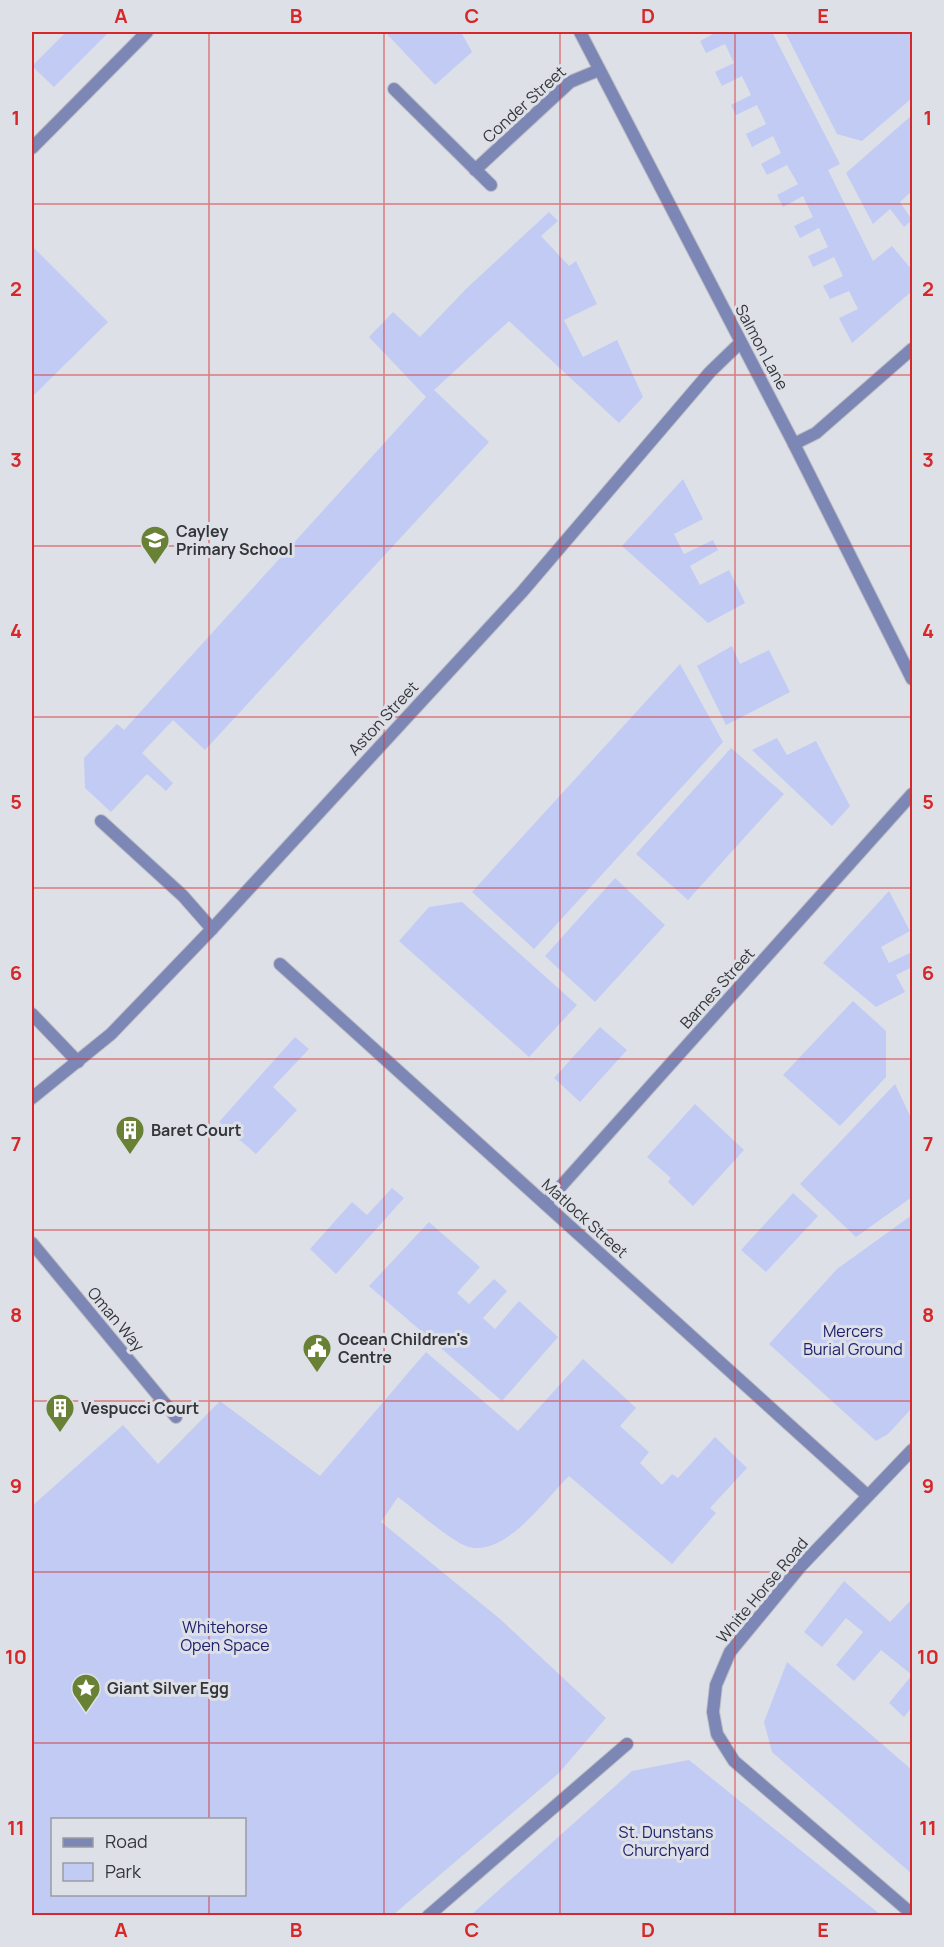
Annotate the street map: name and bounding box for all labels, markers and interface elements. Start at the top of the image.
text: A [114,2,128,29]
text: B [290,2,303,29]
text: C [465,2,479,29]
text: D [641,2,655,29]
text: E [817,2,829,29]
street label: Conder Street [478,61,570,147]
text: 1 [12,104,20,131]
text: 1 [924,104,932,131]
text: 2 [10,275,22,302]
text: 2 [922,275,934,302]
street label: Salmon Lane [730,300,794,394]
text: 3 [10,446,22,473]
text: 3 [922,446,934,473]
place label: Cayley Primary School [176,520,293,560]
school or university icon: Cayley Primary School [139,524,171,566]
text: 4 [10,617,22,644]
text: 4 [922,617,934,644]
street label: Aston Street [343,676,423,760]
text: 5 [10,788,22,815]
text: 5 [922,788,934,815]
street label: Barnes Street [675,943,759,1033]
text: 6 [10,959,22,986]
text: 6 [922,959,934,986]
building icon: Baret Court [114,1114,146,1156]
place label: Baret Court [151,1119,241,1141]
text: 7 [11,1130,21,1157]
text: 7 [923,1130,933,1157]
street label: Matlock Street [537,1173,633,1263]
street label: Oman Way [83,1282,150,1356]
text: 8 [10,1301,22,1328]
text: 8 [922,1301,934,1328]
park label: Mercers Burial Ground [803,1320,903,1360]
place label: Ocean Children's Centre [338,1328,468,1368]
public building icon: Ocean Children's Centre [301,1332,333,1374]
building icon: Vespucci Court [44,1392,76,1434]
place label: Vespucci Court [81,1397,199,1419]
text: 9 [10,1472,22,1499]
text: 9 [922,1472,934,1499]
street label: White Horse Road [711,1533,813,1647]
park label: Whitehorse Open Space [180,1616,270,1656]
text: 10 [5,1643,27,1670]
text: 10 [917,1643,939,1670]
place icon: Giant Silver Egg [70,1672,102,1714]
place label: Giant Silver Egg [107,1677,229,1699]
text: 11 [7,1814,25,1841]
text: 11 [919,1814,937,1841]
legend [51,1818,246,1896]
park label: St. Dunstans Churchyard [619,1821,713,1861]
text: Road [105,1829,148,1853]
text: Park [105,1859,142,1883]
text: A [114,1916,128,1943]
text: B [290,1916,303,1943]
text: C [465,1916,479,1943]
text: D [641,1916,655,1943]
text: E [817,1916,829,1943]

